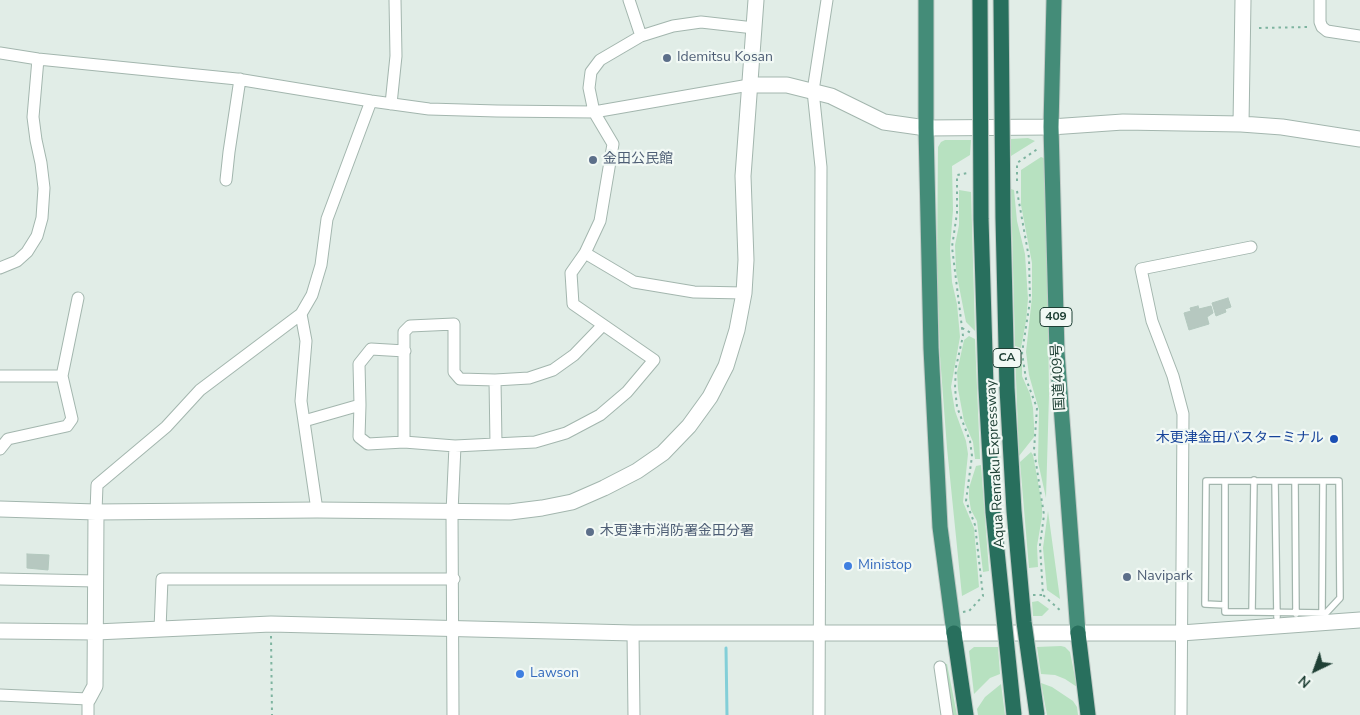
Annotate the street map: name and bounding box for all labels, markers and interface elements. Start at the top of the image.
place label: Idemitsu Kosan [677,50,773,66]
marker: Idemitsu Kosan [661,52,673,64]
place label: 金田公民館 [603,152,673,168]
marker: 金田公民館 [587,154,599,166]
road number: 409 [1040,308,1072,326]
street label: 国道409号 [1049,343,1069,411]
road number: CA [993,348,1021,368]
street label: Aqua Renraku Expressway [983,380,1009,548]
place label: 木更津金田バスターミナル [1156,431,1324,447]
marker: 木更津金田バスターミナル [1328,433,1340,445]
place label: 木更津市消防署金田分署 [600,524,754,540]
marker: 木更津市消防署金田分署 [584,526,596,538]
place label: Ministop [858,558,912,574]
marker: Ministop [842,560,854,572]
place label: Navipark [1137,569,1193,585]
marker: Navipark [1121,571,1133,583]
north arrow [1290,645,1340,695]
place label: Lawson [530,666,579,682]
marker: Lawson [514,668,526,680]
text: N [1294,671,1315,692]

